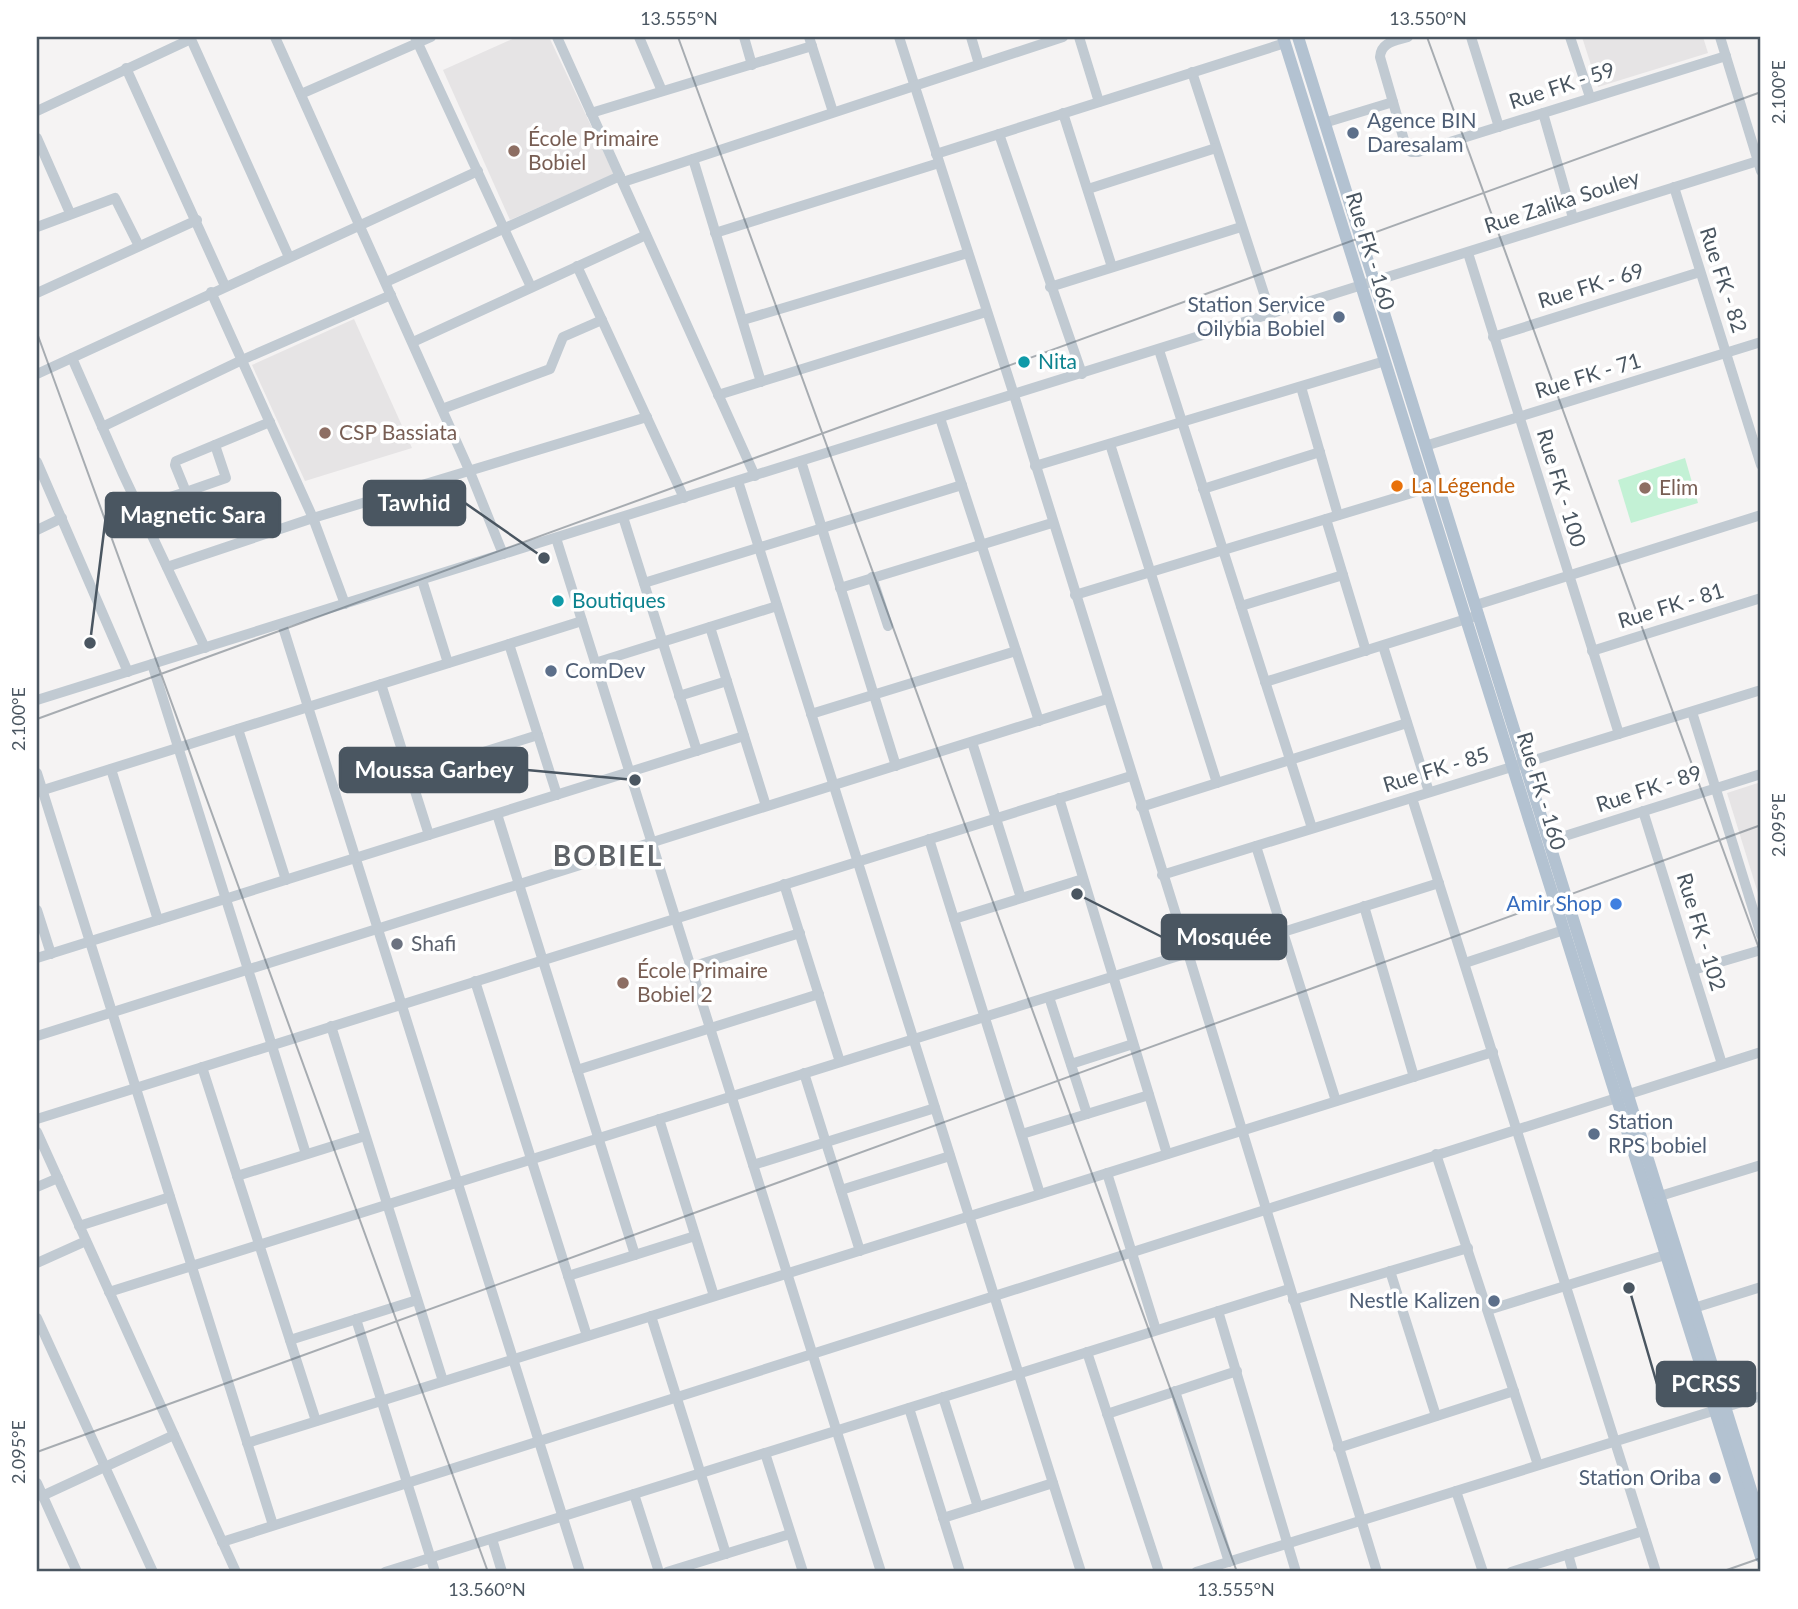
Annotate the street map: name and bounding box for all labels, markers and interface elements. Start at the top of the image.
text: 13.555°N [640,7,718,29]
text: 13.550°N [1389,7,1467,29]
street label: Rue FK - 59 [1506,56,1618,113]
text: 2.100°E [1767,60,1789,124]
place label: Agence BIN Daresalam [1367,107,1477,156]
place label: École Primaire Bobiel [528,125,659,174]
marker: Agence BIN Daresalam [1345,125,1361,141]
marker: École Primaire Bobiel [506,143,522,159]
street label: Rue Zalika Souley [1481,164,1643,237]
street label: Rue FK - 160 [1342,189,1401,312]
street label: Rue FK - 82 [1696,224,1753,336]
street label: Rue FK - 69 [1534,257,1647,313]
place label: Station Service Oilybia Bobiel [1187,291,1325,340]
marker: Station Service Oilybia Bobiel [1331,309,1347,325]
street label: Rue FK - 71 [1531,347,1644,403]
place label: Nita [1038,348,1077,373]
marker: Nita [1016,354,1032,370]
place label: CSP Bassiata [339,419,457,444]
marker: CSP Bassiata [317,425,333,441]
street label: Rue FK - 100 [1533,426,1592,549]
place label: La Légende [1411,472,1515,497]
place label: Elim [1659,474,1698,499]
marker: La Légende [1389,478,1405,494]
marker: Elim [1637,480,1653,496]
callout: Tawhid [364,481,465,525]
text: Tawhid [377,488,451,516]
callout: Magnetic Sara [106,493,280,537]
text: Magnetic Sara [120,500,266,528]
street label: Rue FK - 81 [1614,577,1727,633]
place label: Boutiques [572,587,666,612]
marker: Boutiques [550,593,566,609]
place label: ComDev [565,657,645,682]
marker: ComDev [543,663,559,679]
text: 2.100°E [7,687,29,751]
street label: Rue FK - 160 [1513,729,1572,852]
street label: Rue FK - 85 [1379,741,1492,797]
callout: Moussa Garbey [340,748,527,792]
text: Moussa Garbey [354,755,514,783]
street label: Rue FK - 89 [1593,759,1705,816]
text: 2.095°E [1767,793,1789,857]
district label: BOBIEL [553,838,663,872]
street label: Rue FK - 102 [1673,870,1732,993]
place label: Amir Shop [1506,890,1602,915]
marker: Amir Shop [1608,896,1624,912]
callout: Mosquée [1162,915,1286,959]
text: Mosquée [1176,922,1272,950]
place label: Shafi [411,930,456,955]
marker: Shafi [389,936,405,952]
place label: École Primaire Bobiel 2 [637,957,768,1006]
marker: École Primaire Bobiel 2 [615,975,631,991]
place label: Station RPS bobiel [1608,1108,1707,1157]
marker: Station RPS bobiel [1586,1126,1602,1142]
place label: Nestle Kalizen [1349,1287,1480,1312]
marker: Nestle Kalizen [1486,1293,1502,1309]
callout: PCRSS [1657,1362,1755,1406]
text: PCRSS [1671,1369,1741,1397]
text: 2.095°E [7,1420,29,1484]
place label: Station Oriba [1579,1464,1701,1489]
marker: Station Oriba [1707,1470,1723,1486]
text: 13.560°N [448,1578,526,1600]
text: 13.555°N [1197,1578,1275,1600]

